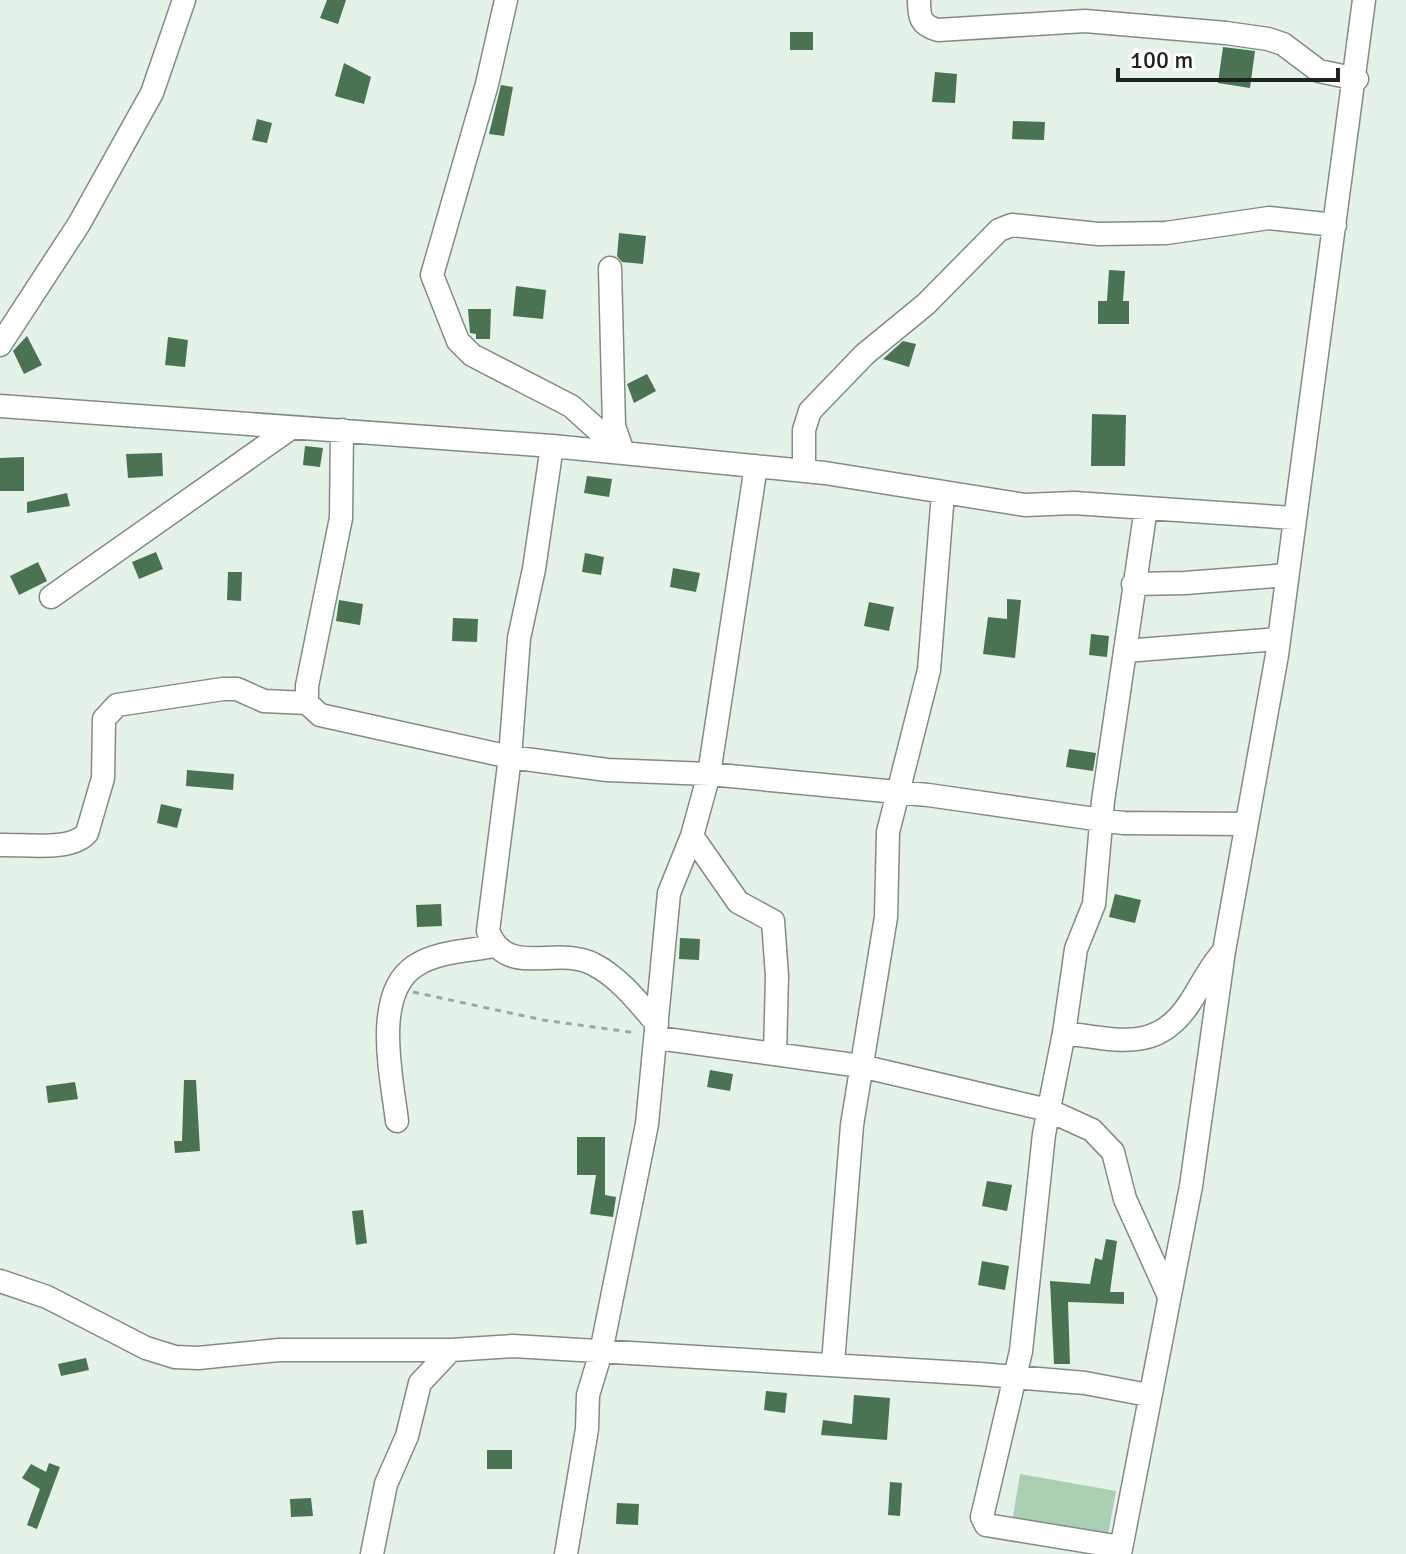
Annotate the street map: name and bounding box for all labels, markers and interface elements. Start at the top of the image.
scale bar [1118,32,1338,82]
text: 100 m [1130,45,1193,75]

